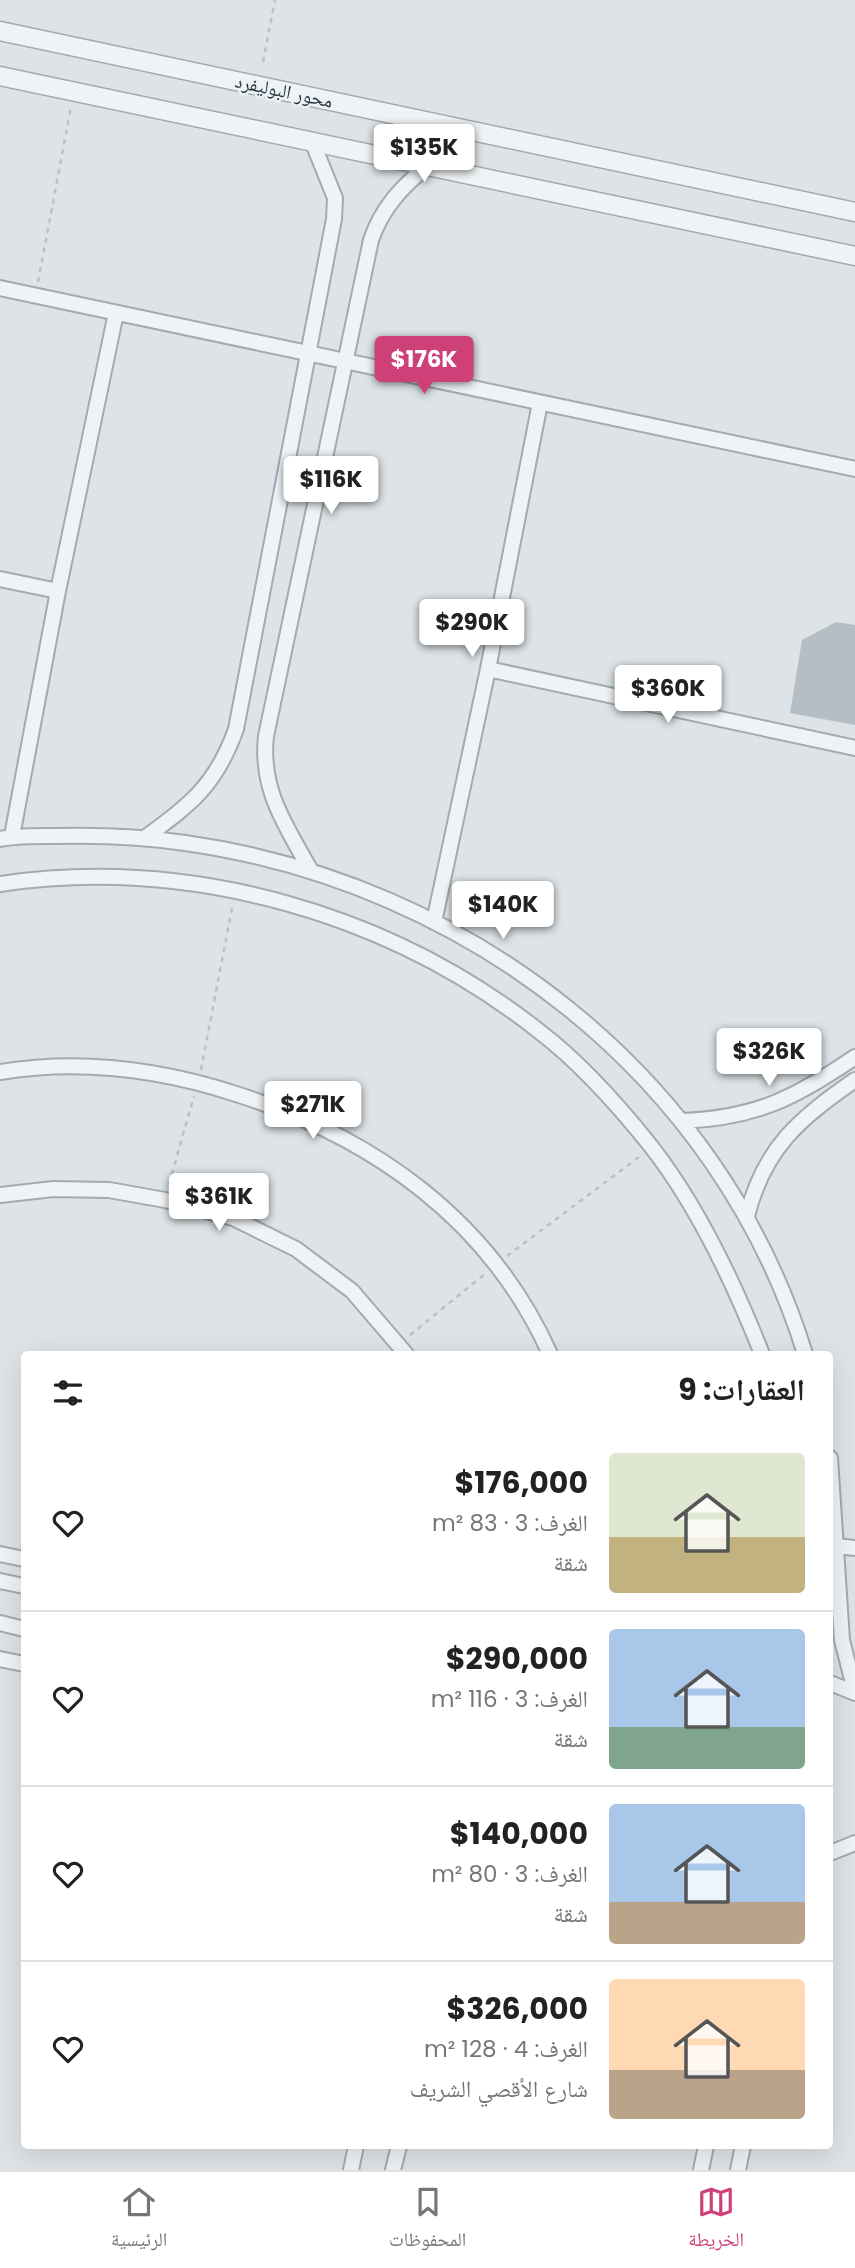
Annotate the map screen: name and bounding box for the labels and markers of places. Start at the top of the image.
pin: $135K [375,124,473,184]
pin: $176K [375,336,473,396]
pin: $116K [282,456,380,516]
pin: $290K [423,600,521,659]
pin: $360K [619,666,717,725]
pin: $140K [454,881,552,941]
pin: $326K [720,1028,818,1088]
pin: $271K [264,1082,362,1141]
pin: $361K [170,1174,268,1233]

